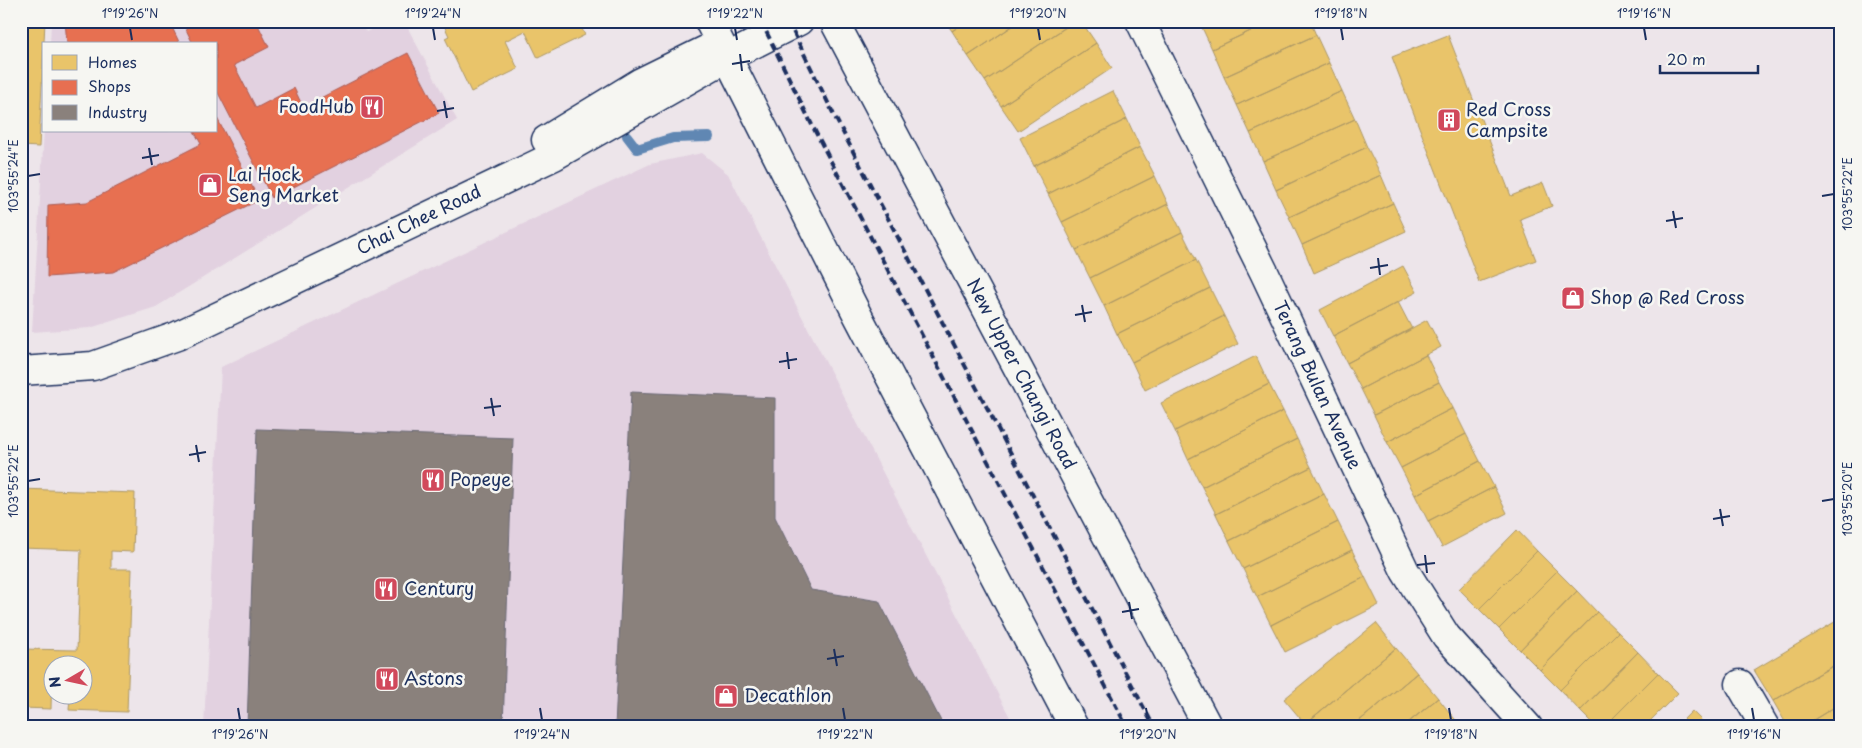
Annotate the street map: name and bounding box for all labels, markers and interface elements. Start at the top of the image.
text: 1°19'26"N [102,4,158,22]
text: 1°19'24"N [405,4,461,22]
text: 1°19'22"N [707,4,763,22]
text: 1°19'20"N [1009,4,1067,22]
text: 1°19'18"N [1314,4,1368,22]
text: 1°19'16"N [1617,4,1671,22]
legend [42,42,218,132]
scale bar [1660,42,1757,74]
text: 20 m [1667,47,1706,70]
text: Homes [88,50,137,73]
text: Shops [88,74,131,97]
place label: FoodHub [279,92,354,119]
restaurant icon: FoodHub [359,94,385,120]
place label: Red Cross Campsite [1466,95,1551,143]
text: Industry [88,100,147,123]
building icon: Red Cross Campsite [1436,107,1462,133]
text: 103°55'24"E [4,139,22,213]
text: 103°55'22"E [1838,157,1856,231]
place label: Lai Hock Seng Market [228,160,339,208]
shop icon: Lai Hock Seng Market [197,172,223,198]
street label: Chai Chee Road [351,177,485,261]
street label: New Upper Changi Road [961,273,1084,473]
place label: Shop @ Red Cross [1590,283,1744,310]
shop icon: Shop @ Red Cross [1560,285,1586,311]
street label: Terang Bulan Avenue [1267,296,1369,473]
text: 103°55'22"E [4,444,22,518]
text: 103°55'20"E [1838,462,1856,536]
place label: Popeye [450,465,511,492]
restaurant icon: Popeye [420,467,446,493]
place label: Century [404,574,474,601]
restaurant icon: Century [373,576,399,602]
north arrow [42,656,92,706]
place label: Astons [404,664,463,691]
restaurant icon: Astons [374,666,400,692]
text: N [43,675,66,689]
place label: Decathlon [744,681,832,708]
shop icon: Decathlon [713,683,739,709]
text: 1°19'26"N [212,725,268,743]
text: 1°19'24"N [514,725,570,743]
text: 1°19'22"N [817,725,873,743]
text: 1°19'20"N [1119,725,1177,743]
text: 1°19'18"N [1424,725,1478,743]
text: 1°19'16"N [1727,725,1781,743]

